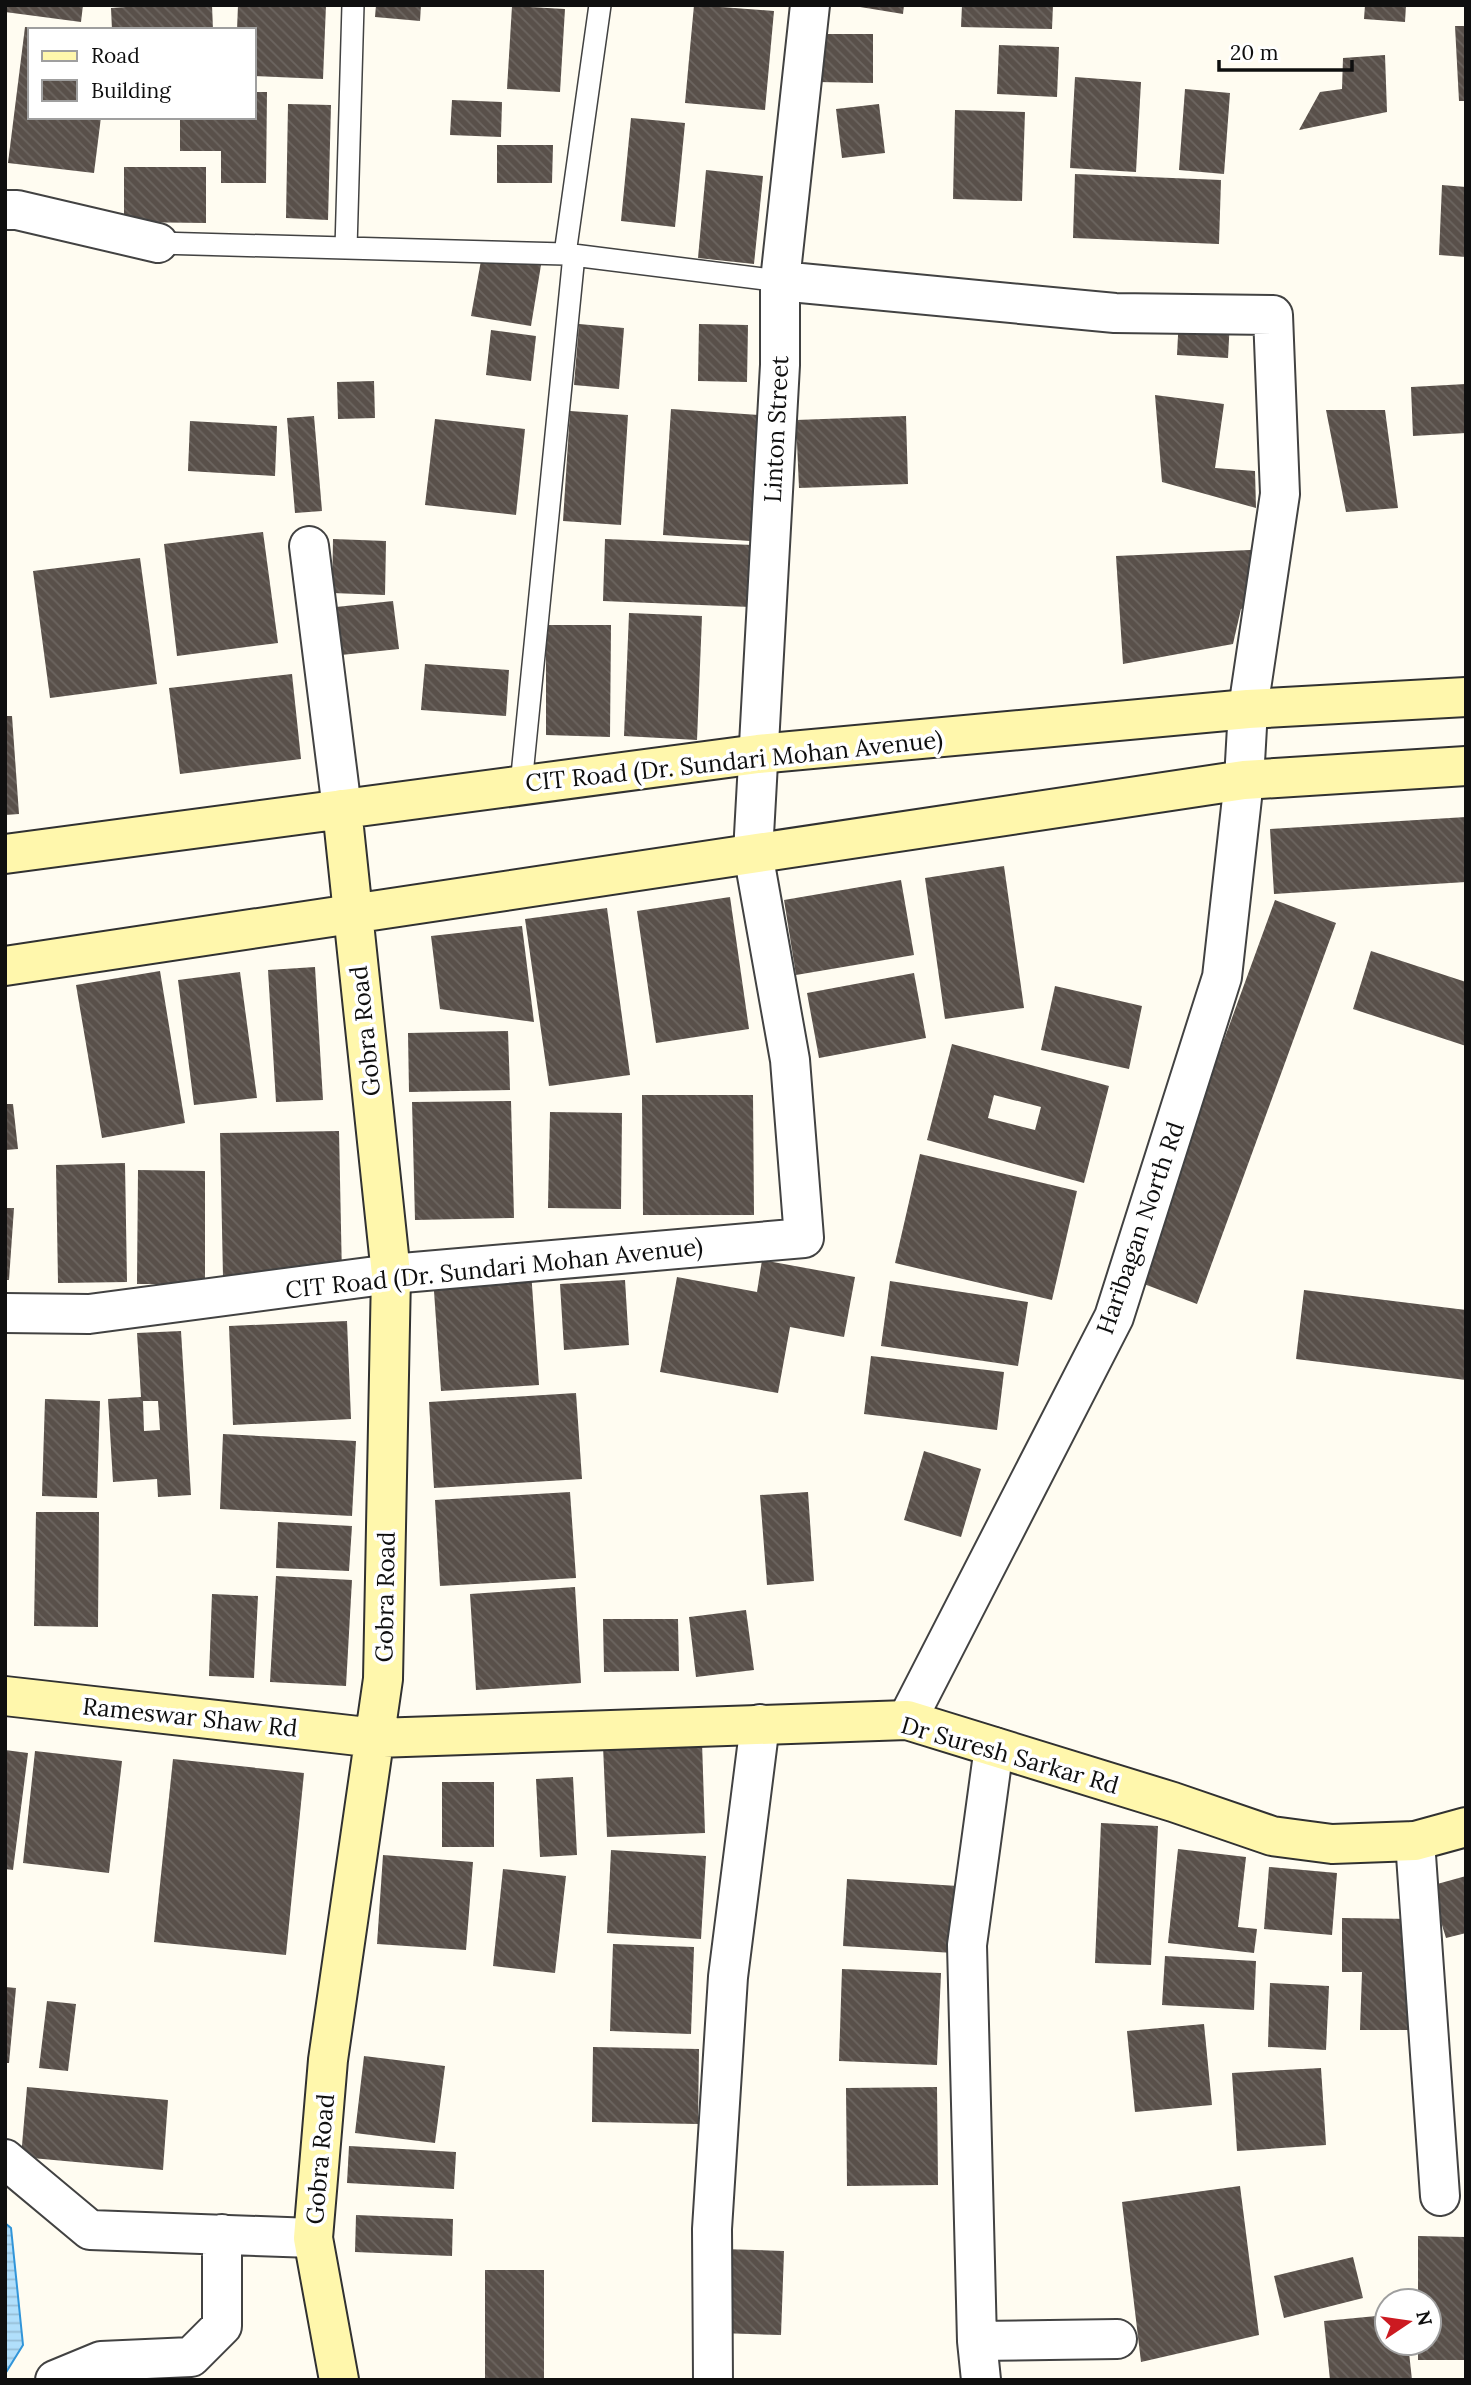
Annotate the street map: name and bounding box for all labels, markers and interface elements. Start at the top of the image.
legend [28,28,256,119]
scale bar [1219,28,1352,72]
text: 20 m [1230,39,1279,66]
text: Road [91,42,140,69]
text: Building [91,77,171,104]
street label: Linton Street [757,354,795,503]
street label: CIT Road (Dr. Sundari Mohan Avenue) [524,724,944,798]
street label: Gobra Road [343,964,387,1098]
street label: Haribagan North Rd [1089,1118,1191,1338]
street label: CIT Road (Dr. Sundari Mohan Avenue) [284,1231,704,1305]
street label: Gobra Road [368,1531,402,1663]
street label: Rameswar Shaw Rd [81,1690,299,1744]
street label: Dr Suresh Sarkar Rd [898,1709,1122,1801]
street label: Gobra Road [299,2092,341,2226]
north arrow [1373,2287,1443,2357]
text: N [1411,2308,1438,2328]

